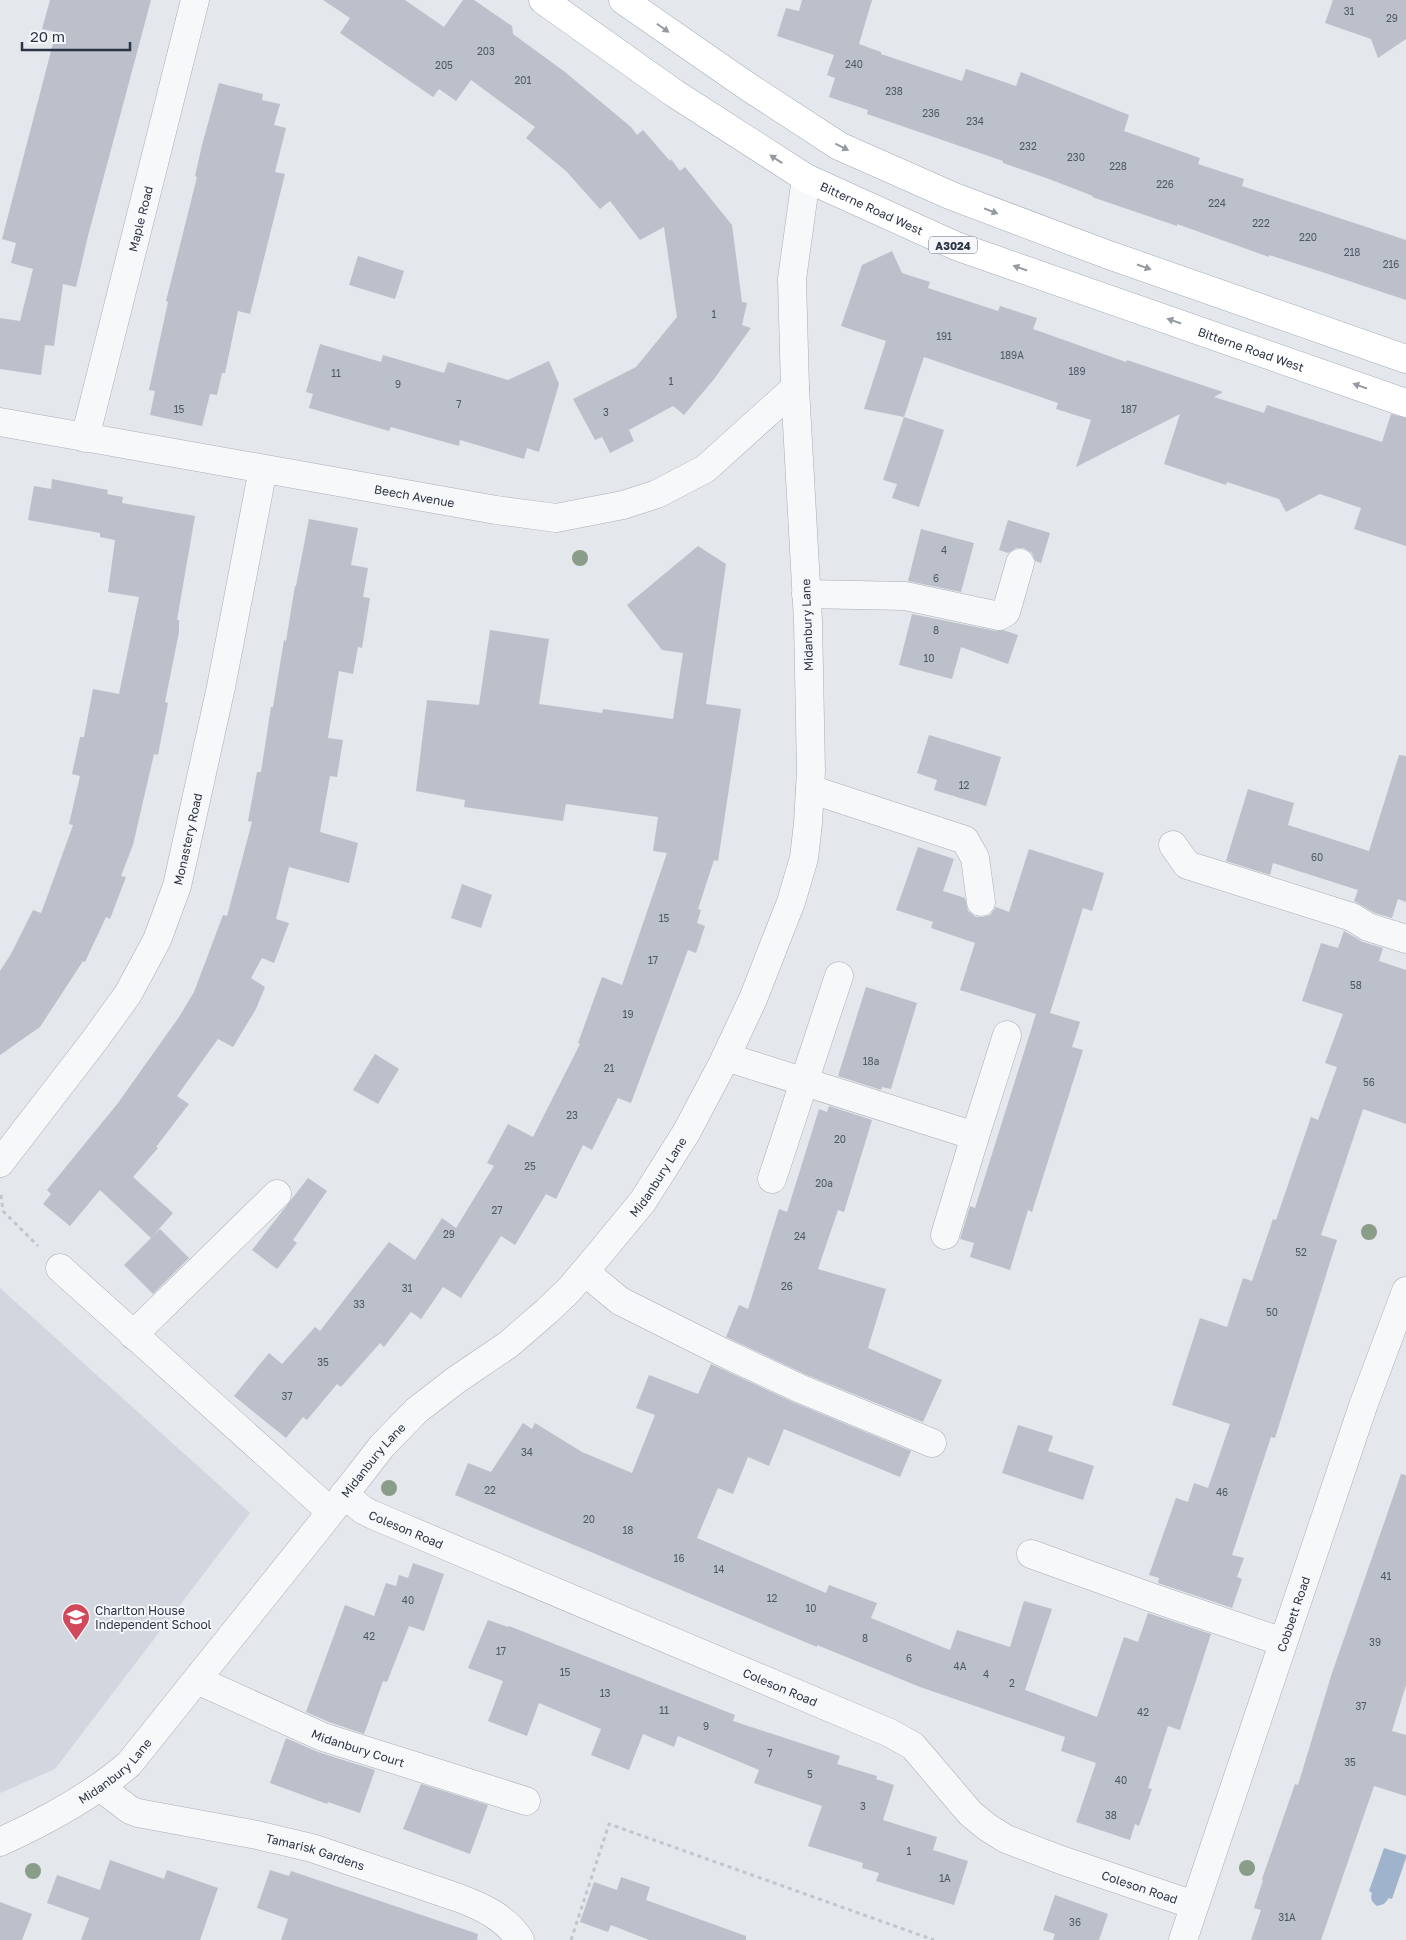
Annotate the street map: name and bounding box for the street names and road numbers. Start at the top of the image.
street label: Bitterne Road West [818,178,926,238]
street label: Maple Road [125,184,156,253]
road number: A3024 [929,236,977,254]
street label: Bitterne Road West [1196,324,1306,374]
street label: Beech Avenue [373,481,456,510]
street label: Midanbury Lane [798,578,816,672]
street label: Monastery Road [170,791,205,887]
street label: Midanbury Lane [626,1134,689,1220]
street label: Midanbury Lane [337,1419,408,1500]
street label: Coleson Road [367,1507,446,1551]
street label: Cobbett Road [1273,1574,1313,1654]
street label: Coleson Road [741,1664,820,1709]
street label: Midanbury Court [309,1725,407,1770]
street label: Midanbury Lane [75,1735,154,1807]
street label: Tamarisk Gardens [264,1830,367,1873]
street label: Coleson Road [1100,1867,1180,1906]

